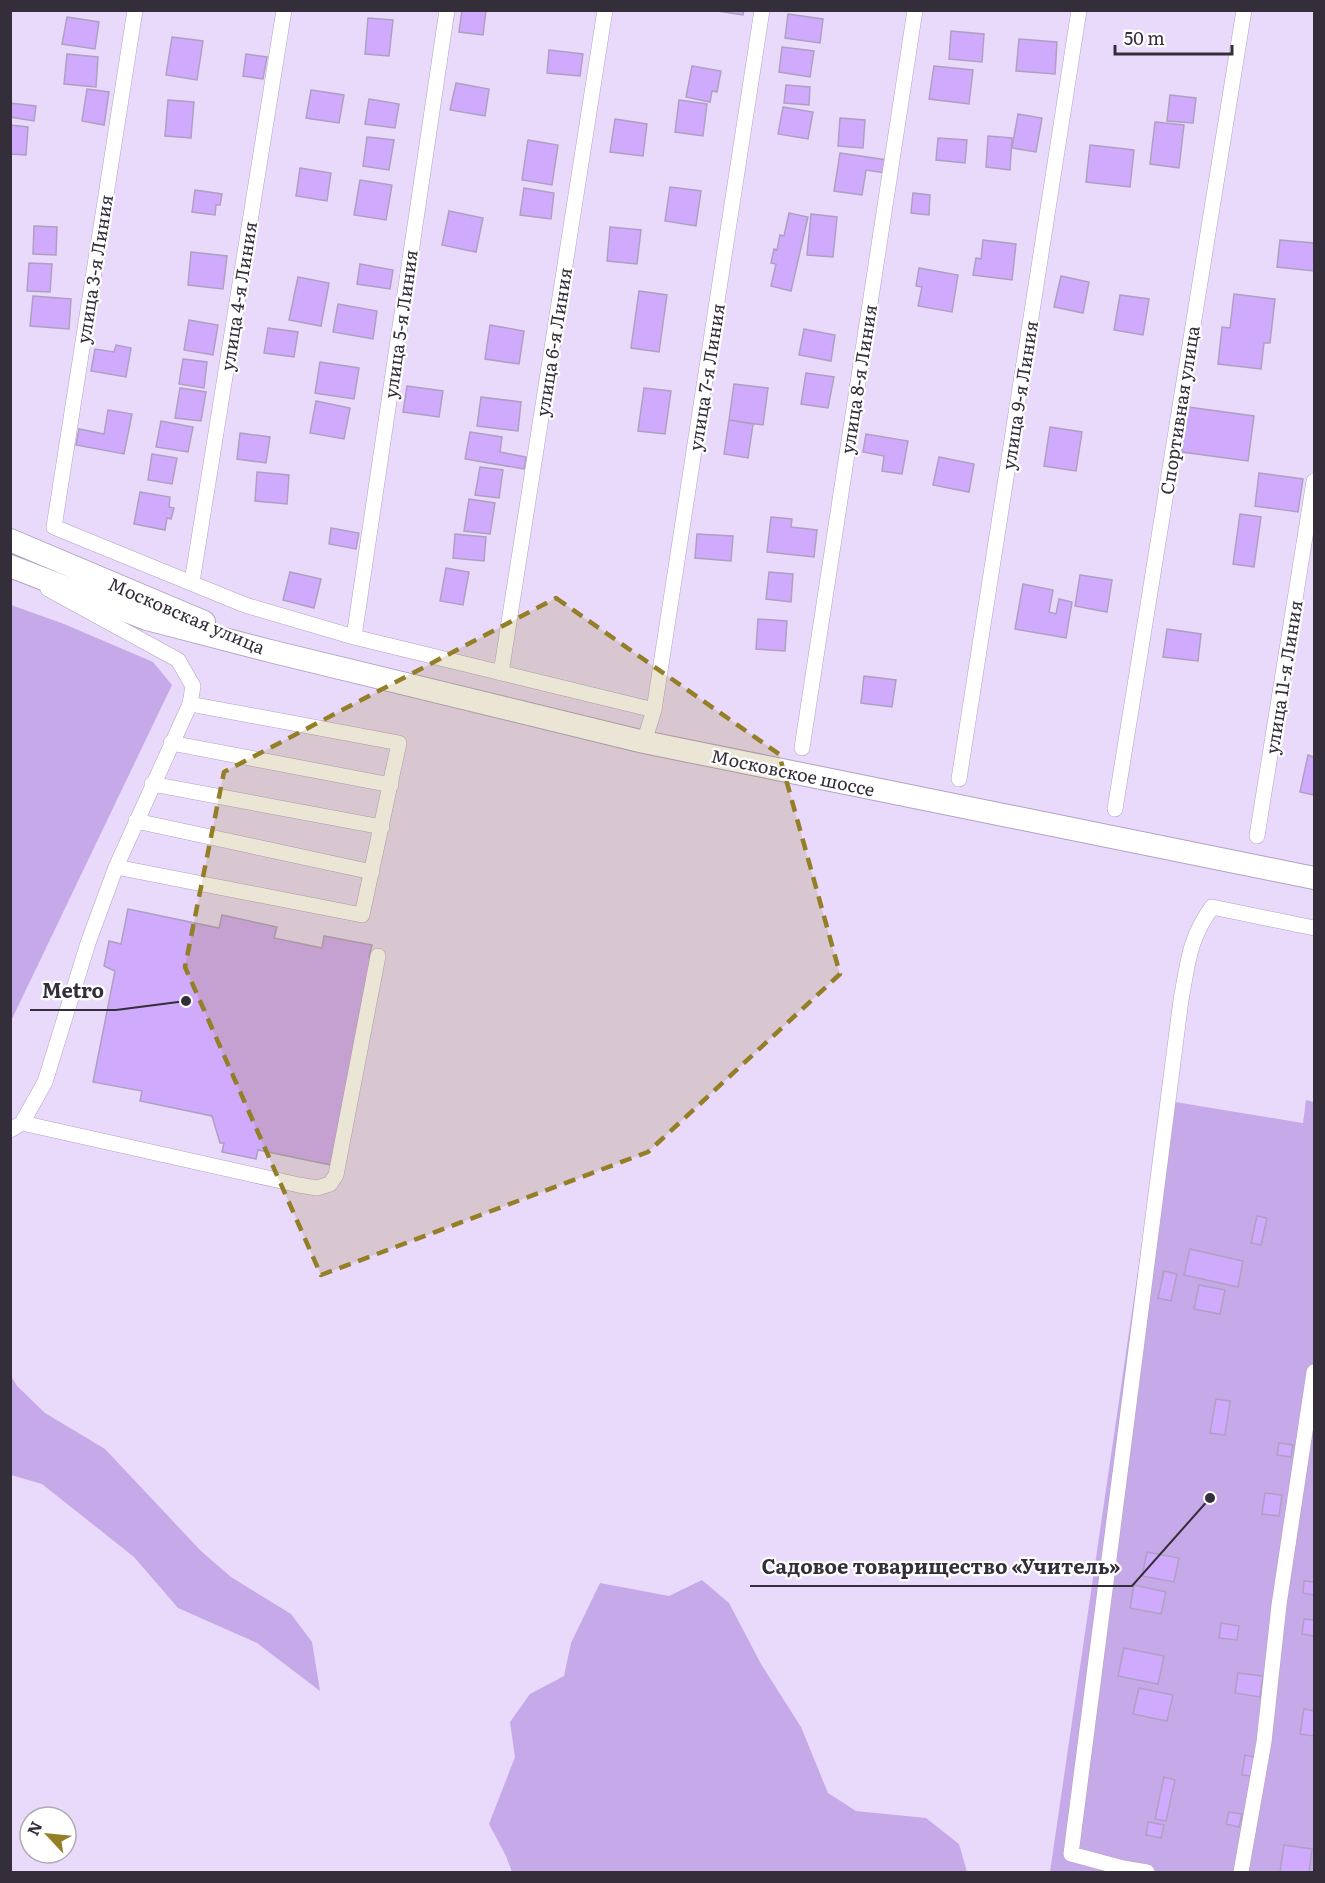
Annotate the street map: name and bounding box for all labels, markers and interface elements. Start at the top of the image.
scale bar [1115,18,1232,56]
text: 50 m [1124,24,1165,51]
street label: улица 3-я Линия [69,192,119,346]
street label: улица 4-я Линия [213,219,263,373]
street label: улица 5-я Линия [376,248,424,400]
street label: улица 6-я Линия [528,266,578,418]
street label: улица 7-я Линия [681,301,731,453]
street label: улица 8-я Линия [833,302,883,456]
street label: улица 9-я Линия [994,319,1044,471]
street label: Спортивная улица [1152,323,1206,496]
street label: Московская улица [104,570,270,660]
street label: улица 11-я Линия [1257,598,1309,756]
street label: Московское шоссе [709,741,877,803]
callout: Metro [30,972,116,1010]
text: Metro [42,974,104,1004]
callout: Садовое товарищество «Учитель» [750,1548,1132,1586]
text: Садовое товарищество «Учитель» [762,1550,1121,1580]
north arrow [18,1805,78,1865]
text: N [20,1817,47,1839]

